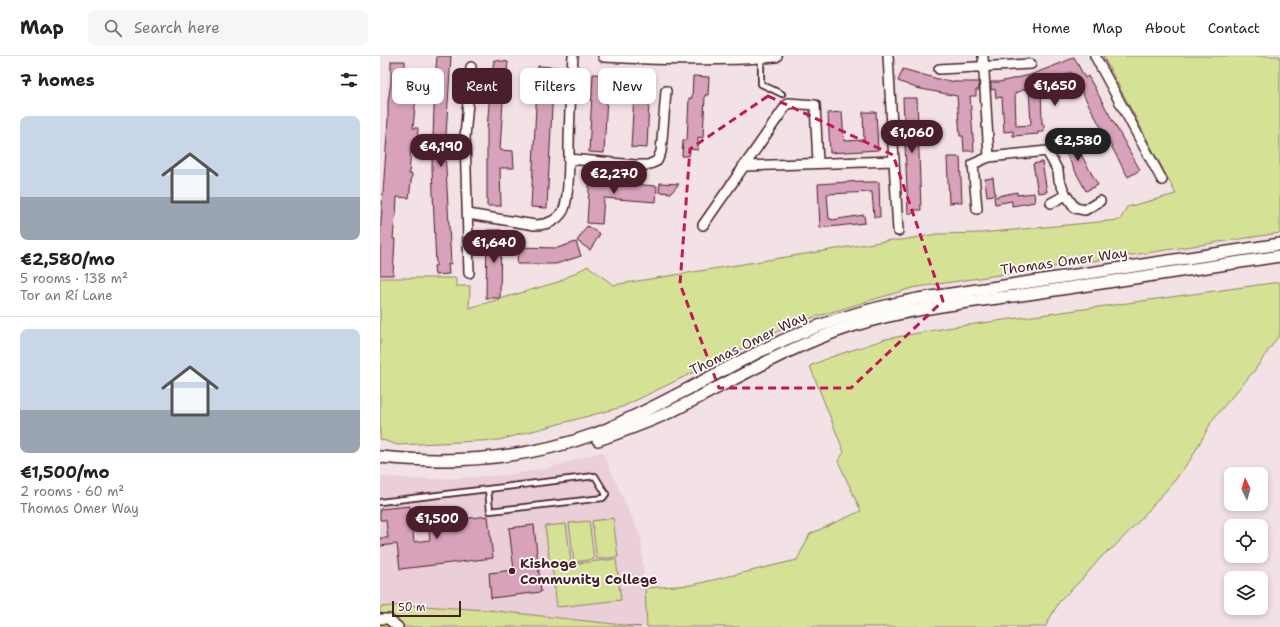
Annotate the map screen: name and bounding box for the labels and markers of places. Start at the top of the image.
pin: €1,650 [1022,73,1088,107]
pin: €1,060 [879,120,945,154]
pin: €2,580 [1045,128,1111,162]
pin: €4,190 [408,134,474,168]
pin: €2,270 [581,161,647,195]
pin: €1,640 [461,230,527,264]
pin: €1,500 [404,506,470,540]
place label: Kishoge Community College [520,554,658,588]
marker: Kishoge Community College [507,566,517,576]

